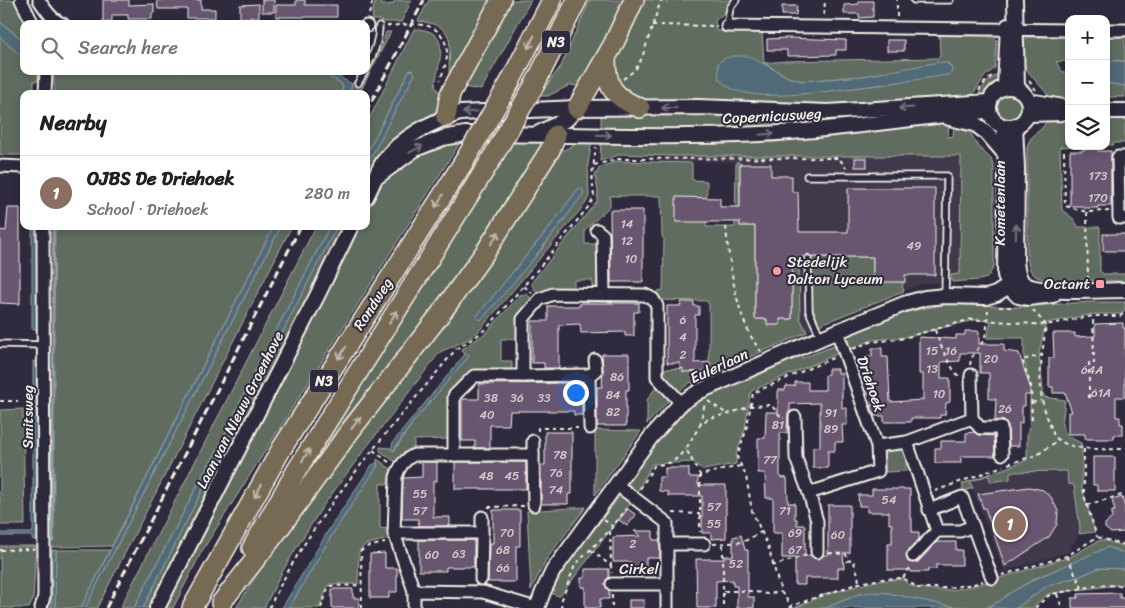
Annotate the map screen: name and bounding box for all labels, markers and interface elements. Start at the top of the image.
map controls [1065,15,1110,150]
button: + [1065,15,1110,60]
search box [20,20,370,75]
text: Search here [78,31,178,64]
road number: N3 [542,31,570,54]
icon: search [38,34,66,62]
one-way arrow [526,35,536,49]
button: − [1065,60,1110,105]
street label: Copernicusweg [722,100,823,132]
one-way arrow [661,103,677,112]
one-way arrow [898,103,914,113]
text: Nearby [40,104,106,142]
button: layers [1065,105,1110,150]
one-way arrow [462,107,478,117]
one-way arrow [759,129,775,138]
one-way arrow [596,130,612,140]
one-way arrow [408,144,423,153]
street label: Kometenlaan [987,160,1013,246]
text: OJBS De Driehoek [87,162,235,195]
house number: 173 [1089,165,1108,187]
text: 1 [53,179,59,208]
text: 280 m [305,179,350,208]
house number: 170 [1088,187,1108,209]
one-way arrow [434,194,445,208]
text: School · Driehoek [87,195,209,224]
house number: 14 [621,213,634,235]
one-way arrow [1012,224,1021,240]
house number: 12 [621,230,633,252]
one-way arrow [490,231,500,245]
house number: 49 [907,235,921,257]
house number: 10 [625,248,638,270]
place label: Stedelijk Dalton Lyceum [787,249,883,292]
marker: Stedelijk Dalton Lyceum [771,265,783,277]
place label: Octant [1044,271,1090,297]
street label: Rondweg [346,272,400,336]
marker: Octant [1094,278,1106,290]
house number: 6 [680,309,687,331]
one-way arrow [388,311,398,325]
street label: Laan van Nieuw Groenhove [189,326,291,493]
house number: 4 [679,326,687,348]
house number: 15 [926,340,938,362]
house number: 16 [945,340,957,362]
street label: Eulerlaan [685,341,753,391]
house number: 2 [680,344,687,366]
one-way arrow [337,345,347,359]
house number: 20 [984,348,999,370]
street label: Driehoek [849,352,893,416]
house number: 13 [926,358,938,380]
house number: 64A [1081,359,1103,381]
house number: 86 [610,366,624,388]
road number: N3 [310,370,338,392]
your location [563,380,589,406]
house number: 61A [1091,382,1111,404]
house number: 10 [933,383,946,405]
house number: 84 [606,384,621,406]
street label: Smitsweg [15,385,41,449]
house number: 38 [484,387,498,409]
house number: 36 [510,387,524,409]
house number: 33 [537,387,551,409]
house number: 26 [998,398,1012,420]
house number: 82 [606,401,620,423]
house number: 91 [825,402,837,424]
house number: 40 [479,404,495,426]
house number: 81 [772,414,784,436]
one-way arrow [350,417,361,430]
house number: 89 [824,418,838,440]
house number: 78 [553,444,567,466]
one-way arrow [302,448,312,462]
house number: 77 [763,449,778,471]
house number: 76 [549,462,563,484]
house number: 48 [479,465,493,487]
house number: 45 [505,465,519,487]
house number: 74 [549,479,564,501]
house number: 55 [413,483,427,505]
one-way arrow [252,484,262,498]
house number: 54 [882,489,897,511]
house number: 57 [707,496,722,518]
house number: 57 [413,500,428,522]
house number: 71 [779,500,791,522]
pin: 1 [994,505,1026,543]
house number: 55 [707,513,721,535]
house number: 70 [500,522,515,544]
house number: 69 [788,522,802,544]
house number: 60 [831,524,846,546]
house number: 2 [630,533,637,555]
house number: 68 [496,539,510,561]
house number: 67 [788,539,803,561]
house number: 63 [452,543,466,565]
house number: 60 [425,544,440,566]
house number: 52 [729,553,743,575]
street label: Cirkel [619,556,660,582]
house number: 66 [496,557,510,579]

